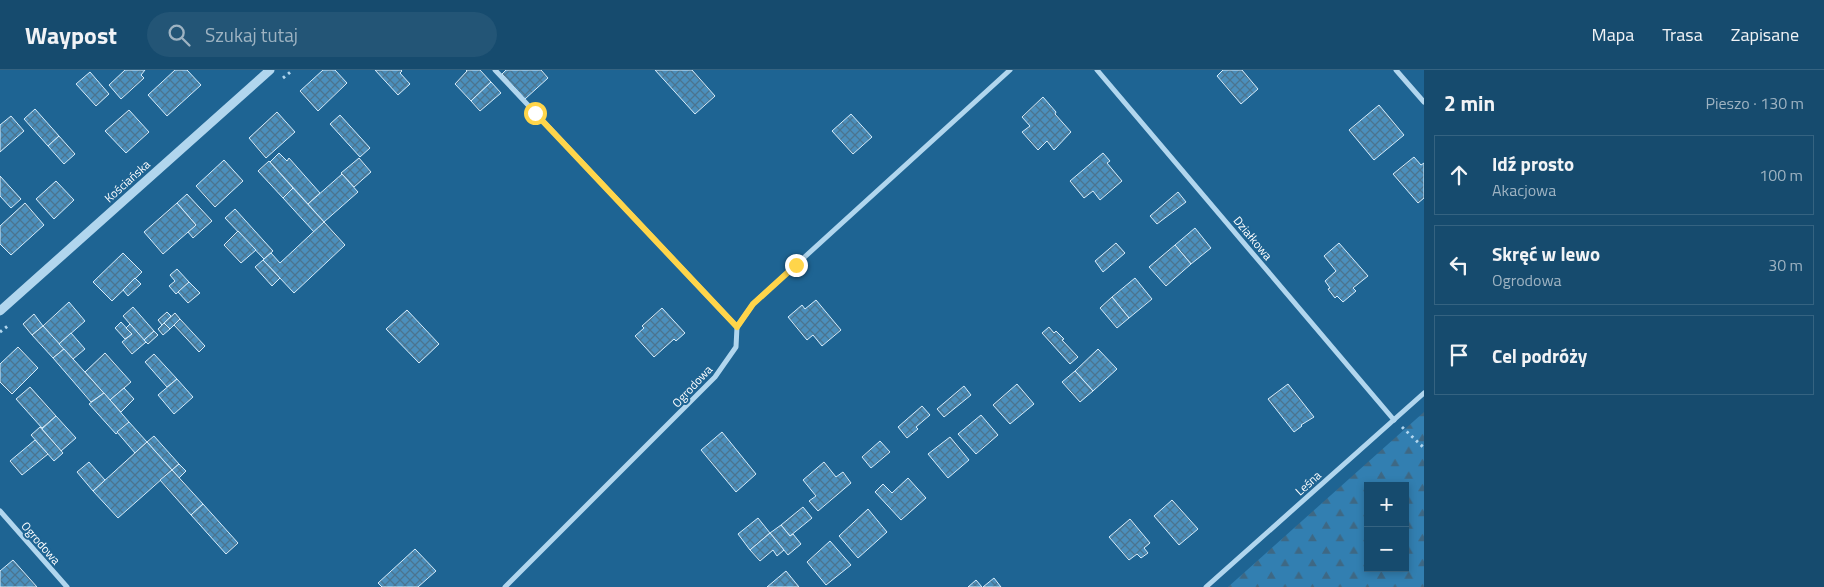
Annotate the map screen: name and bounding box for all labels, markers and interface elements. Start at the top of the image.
search box [147,12,497,57]
text: Waypost [25,17,117,53]
text: Szukaj tutaj [205,20,298,49]
icon: search [165,21,193,49]
text: Mapa [1592,21,1634,48]
text: Trasa [1662,21,1703,48]
text: Zapisane [1731,21,1799,48]
text: 2 min [1444,87,1495,119]
text: Pieszo · 130 m [1706,91,1804,115]
route start [524,102,547,125]
text: Idź prosto [1492,149,1574,178]
street label: Kościańska [100,155,154,207]
icon: ahead [1445,161,1473,189]
text: 100 m [1759,163,1803,187]
text: Akacjowa [1492,178,1556,202]
street label: Działkowa [1229,212,1277,264]
text: Skręć w lewo [1492,239,1600,268]
icon: left [1445,251,1473,279]
text: 30 m [1768,253,1803,277]
route end [785,254,808,277]
text: Ogrodowa [1492,268,1562,292]
icon: arrive [1445,341,1473,369]
text: Cel podróży [1492,341,1587,370]
street label: Ogrodowa [667,360,717,412]
street label: Leśna [1291,466,1325,500]
map controls [1364,482,1409,572]
button: + [1364,482,1409,527]
street label: Ogrodowa [17,517,65,569]
button: − [1364,527,1409,572]

